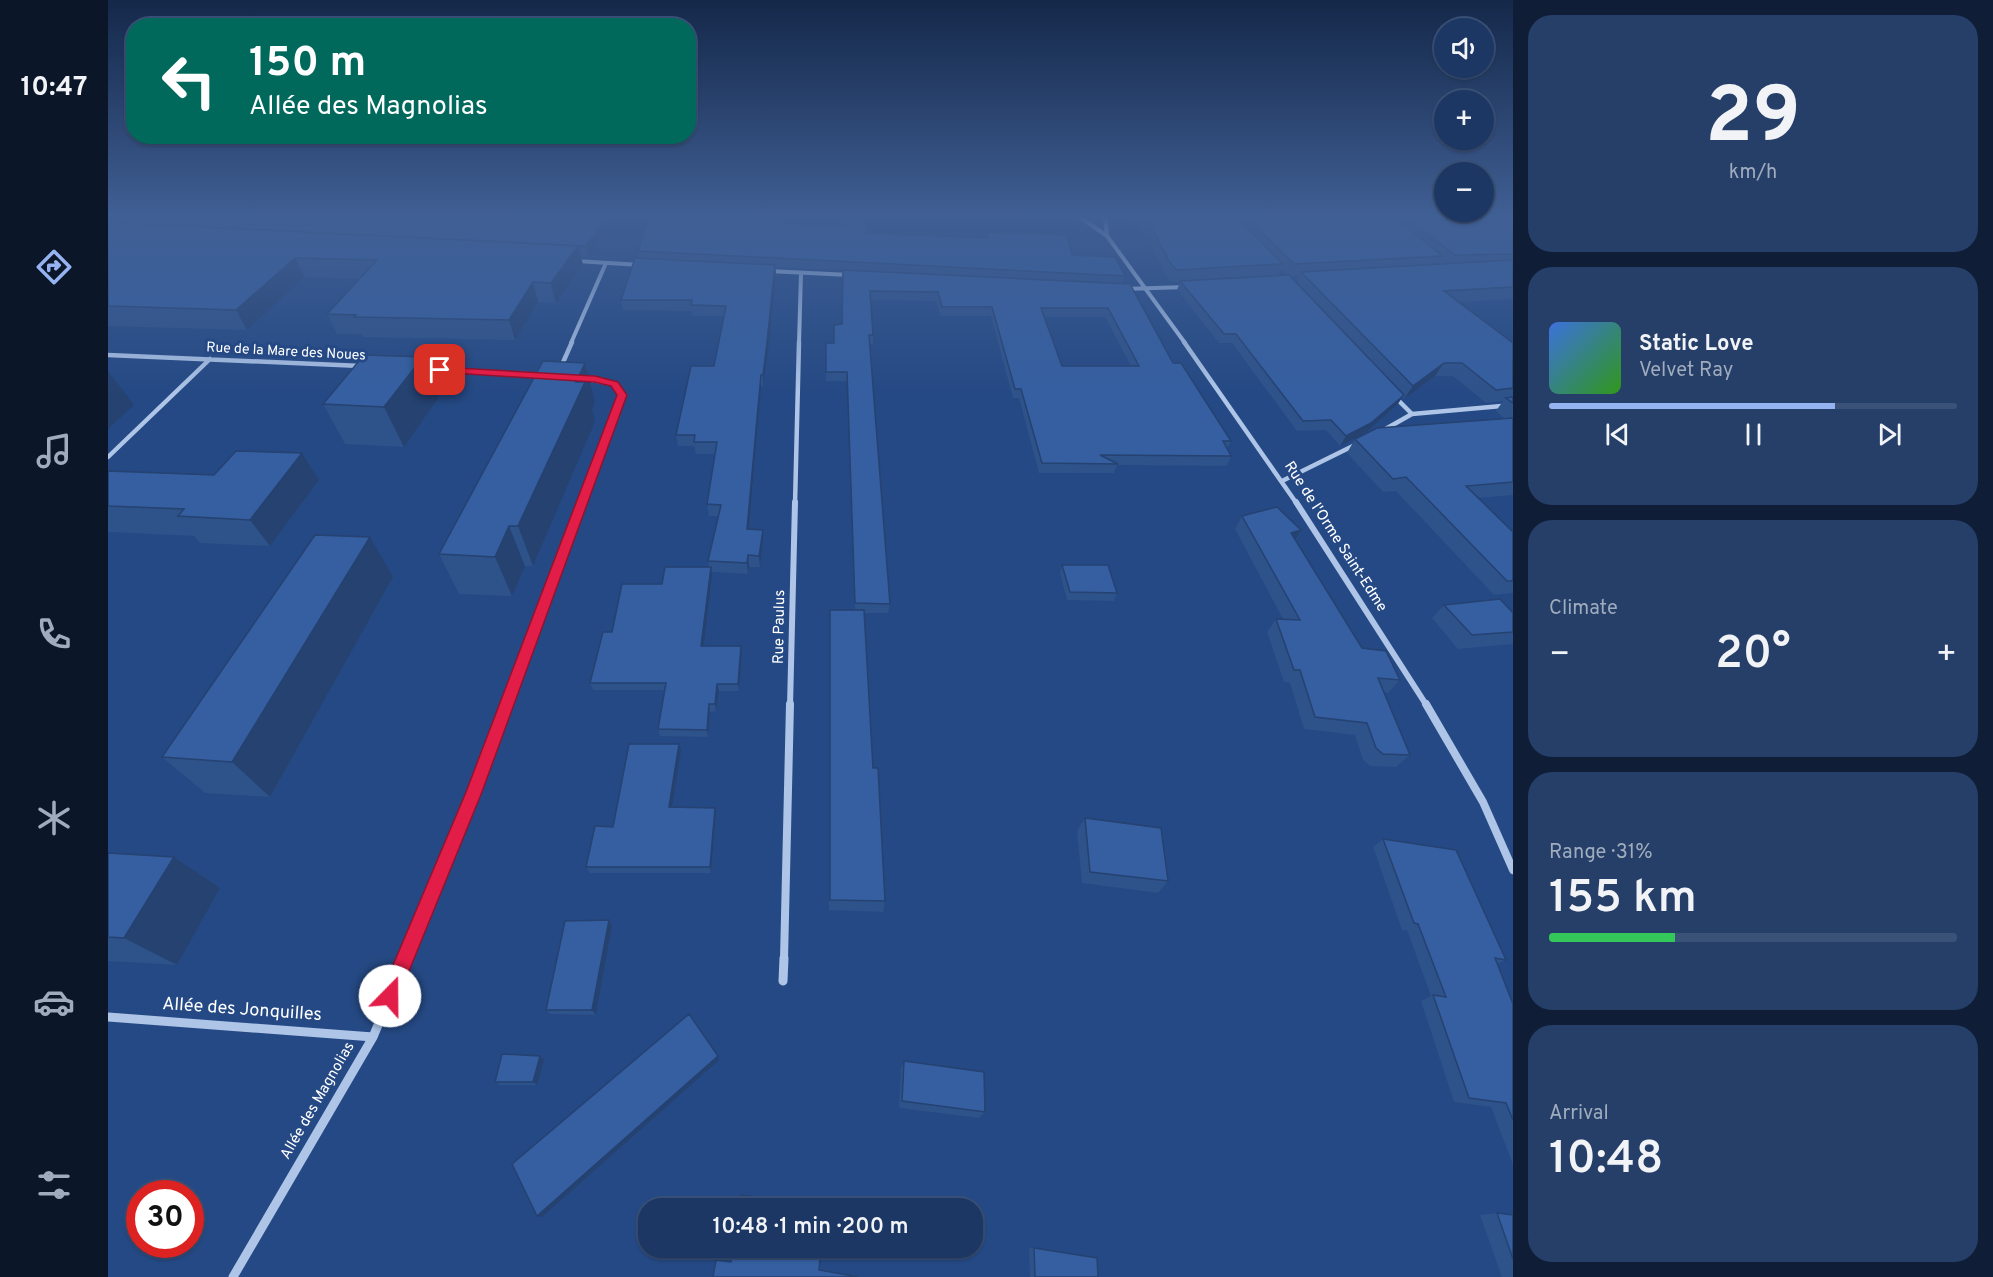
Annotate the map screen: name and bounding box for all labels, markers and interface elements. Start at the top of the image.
map controls [1434,18,1494,222]
button: sound [1434,18,1494,78]
text: 150 m [249,38,366,91]
icon: left [150,42,228,120]
text: 10:47 [21,71,87,105]
text: 29 [1705,71,1801,170]
text: Allée des Magnolias [249,90,488,124]
button: + [1434,90,1494,150]
text: km/h [1729,160,1777,186]
button: − [1434,162,1494,222]
icon: directions [33,246,75,288]
text: Static Love [1639,331,1753,358]
street label: Rue de la Mare des Noues [206,339,366,365]
pin [414,344,465,395]
icon: arrive [423,353,456,386]
text: Velvet Ray [1639,358,1733,384]
icon: previous [1601,418,1634,451]
icon: pause [1737,418,1770,451]
icon: next [1873,418,1906,451]
icon: music [33,430,75,472]
street label: Rue de l'Orme Saint-Edme [1279,458,1391,616]
street label: Rue Paulus [770,590,790,664]
text: Climate [1549,596,1618,622]
icon: phone [33,613,75,655]
text: 20° [1715,627,1791,684]
text: − [1549,635,1570,677]
text: + [1936,635,1957,677]
icon: climate [33,797,75,839]
text: Range · 31% [1549,840,1653,866]
text: 155 km [1549,871,1697,928]
position arrow [358,964,422,1028]
icon: car [33,981,75,1023]
street label: Allée des Jonquilles [161,993,323,1027]
street label: Allée des Magnolias [277,1039,359,1163]
text: Arrival [1549,1101,1609,1127]
text: 10:48 [1549,1132,1663,1189]
icon: filters [33,1164,75,1206]
speed limit sign: 30 [126,1180,204,1258]
text: 10:48 · 1 min · 200 m [713,1214,908,1241]

